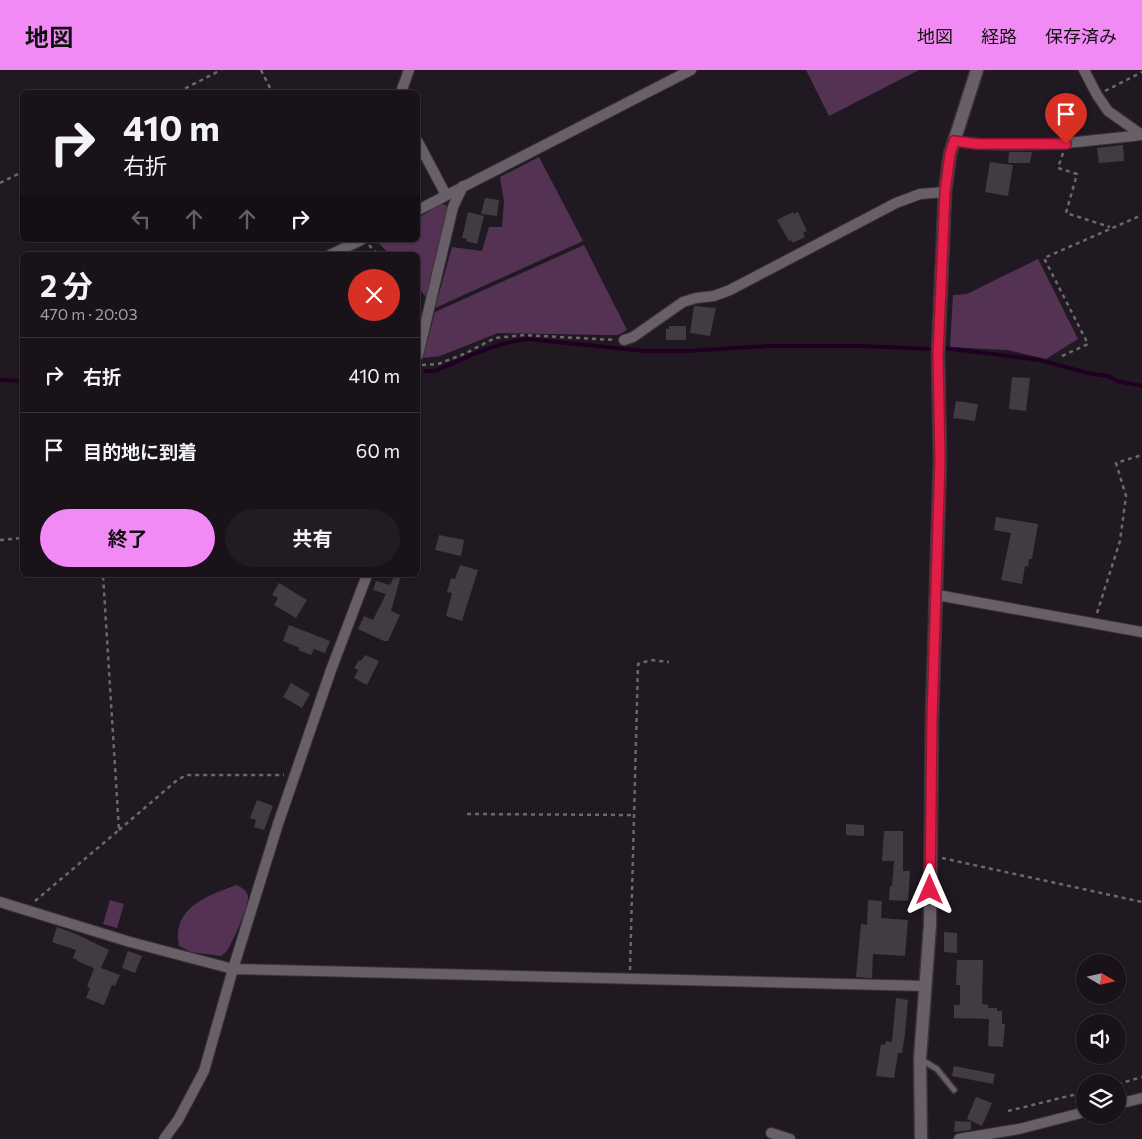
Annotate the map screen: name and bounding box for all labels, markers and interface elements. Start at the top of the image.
text: 地図 [25,22,73,51]
text: 地図 [917,25,953,47]
text: 経路 [981,25,1017,47]
text: 保存済み [1045,25,1117,47]
pin [1045,93,1087,144]
icon: arrive [1052,100,1080,128]
text: 410 m [123,105,220,148]
icon: right [40,110,105,175]
text: 右折 [123,152,167,179]
icon: left [127,205,155,233]
icon: ahead [180,205,208,233]
icon: ahead [233,205,261,233]
icon: right [286,205,314,233]
text: 2 分 [40,266,93,303]
button: close [348,269,400,321]
text: 470 m · 20:03 [40,304,138,323]
icon: right [40,361,68,389]
text: 410 m [348,364,400,387]
text: 右折 [83,365,121,388]
icon: arrive [40,436,68,464]
text: 60 m [356,439,400,462]
text: 目的地に到着 [83,440,197,463]
button: 終了 [40,509,215,567]
button: 共有 [225,509,400,567]
position arrow [903,863,955,915]
north arrow [1076,954,1126,1004]
map controls [1076,954,1126,1124]
button: sound [1076,1014,1126,1064]
button: layers [1076,1074,1126,1124]

